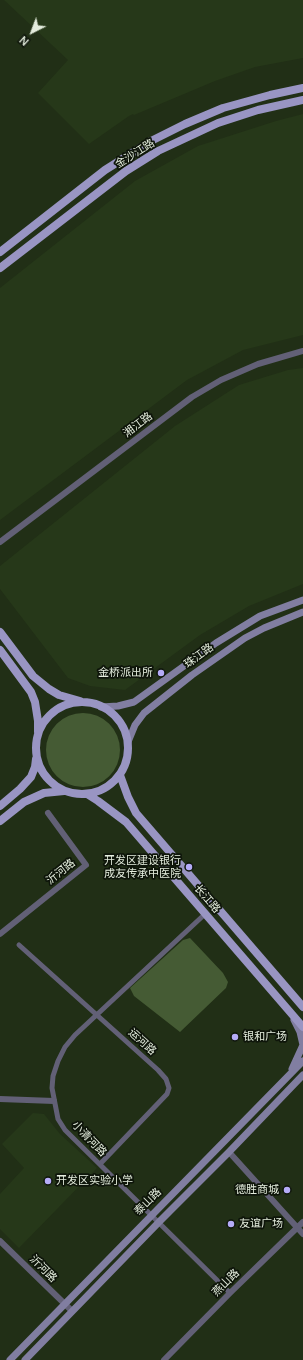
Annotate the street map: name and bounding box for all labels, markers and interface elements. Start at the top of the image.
north arrow [12,12,52,52]
text: N [16,33,32,50]
street label: 金沙江路 [113,137,157,171]
street label: 湘江路 [121,410,155,440]
street label: 珠江路 [182,641,216,671]
place label: 金桥派出所 [98,666,153,680]
marker: 金桥派出所 [156,668,166,678]
place label: 开发区建设银行 成友传承中医院 [104,854,181,880]
street label: 沂河路 [44,856,78,888]
marker: 开发区建设银行 成友传承中医院 [184,862,194,872]
street label: 长江路 [191,882,223,916]
street label: 运河路 [125,1026,159,1058]
place label: 银和广场 [243,1030,287,1044]
marker: 银和广场 [230,1032,240,1042]
street label: 小清河路 [69,1119,109,1159]
place label: 开发区实验小学 [56,1174,133,1188]
marker: 开发区实验小学 [43,1176,53,1186]
place label: 德胜商城 [235,1183,279,1197]
marker: 德胜商城 [282,1185,292,1195]
street label: 泰山路 [132,1186,164,1218]
place label: 友谊广场 [239,1217,283,1231]
marker: 友谊广场 [226,1219,236,1229]
street label: 沂河路 [27,1253,59,1285]
street label: 燕山路 [210,1267,242,1299]

